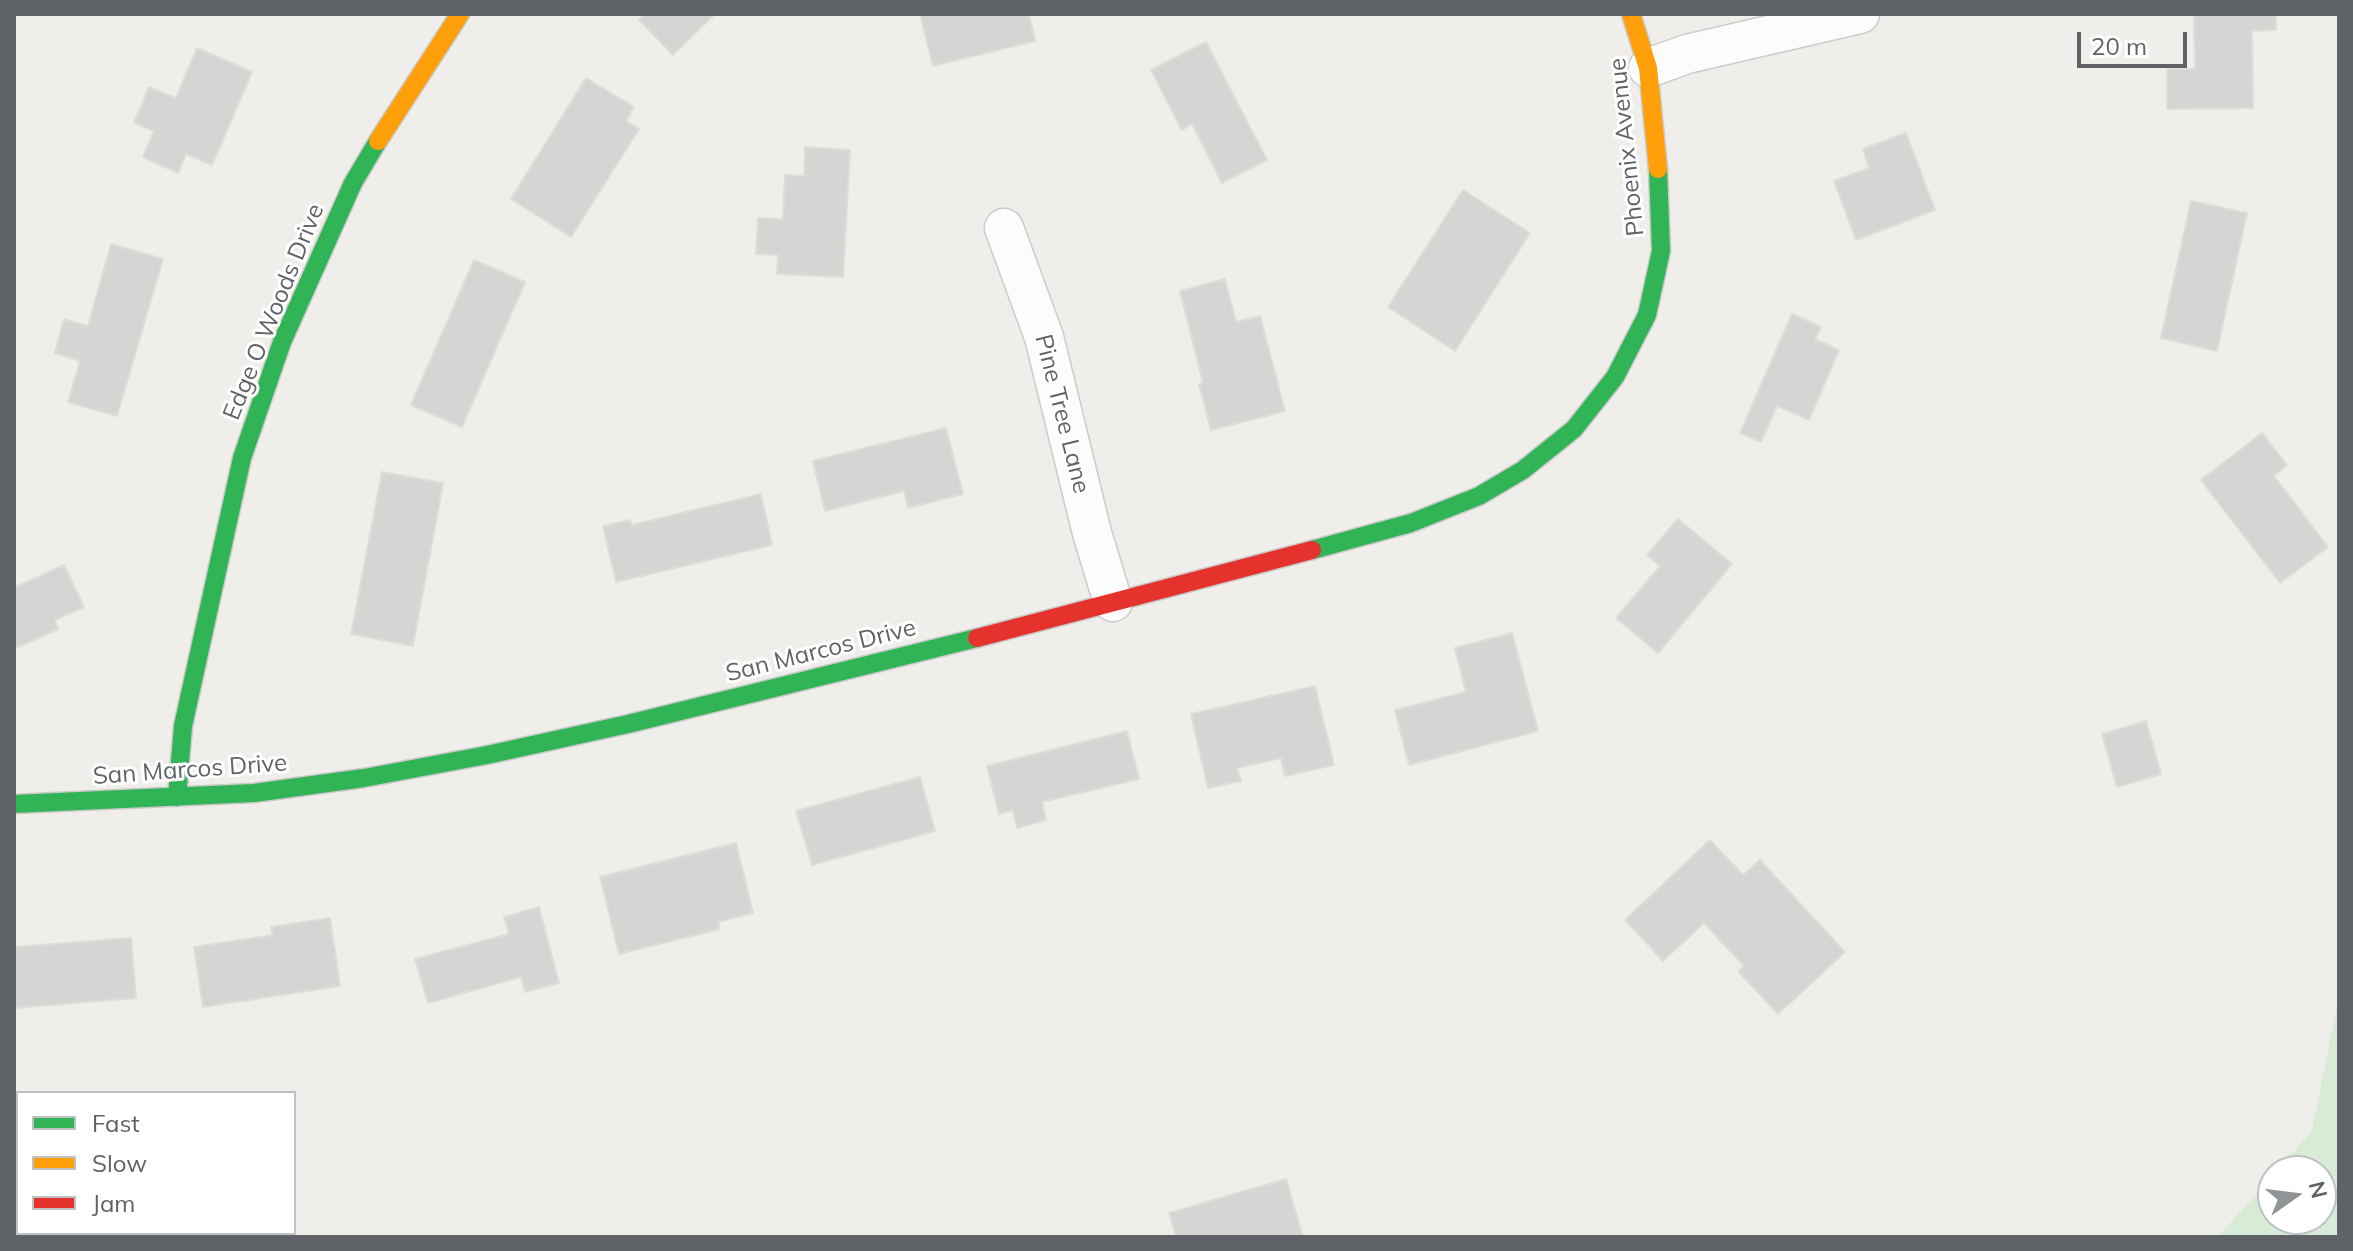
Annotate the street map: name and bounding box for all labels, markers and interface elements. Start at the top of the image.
scale bar [2081,16,2191,66]
text: 20 m [2091,31,2147,61]
street label: Phoenix Avenue [1603,57,1651,237]
street label: Edge O Woods Drive [218,200,330,424]
street label: Pine Tree Lane [1028,331,1096,497]
street label: San Marcos Drive [723,613,919,689]
street label: San Marcos Drive [92,749,288,791]
legend [16,1091,296,1235]
text: Fast [92,1108,140,1138]
text: Slow [92,1148,147,1178]
north arrow [2257,1155,2337,1235]
text: N [2303,1178,2334,1201]
text: Jam [92,1188,135,1218]

